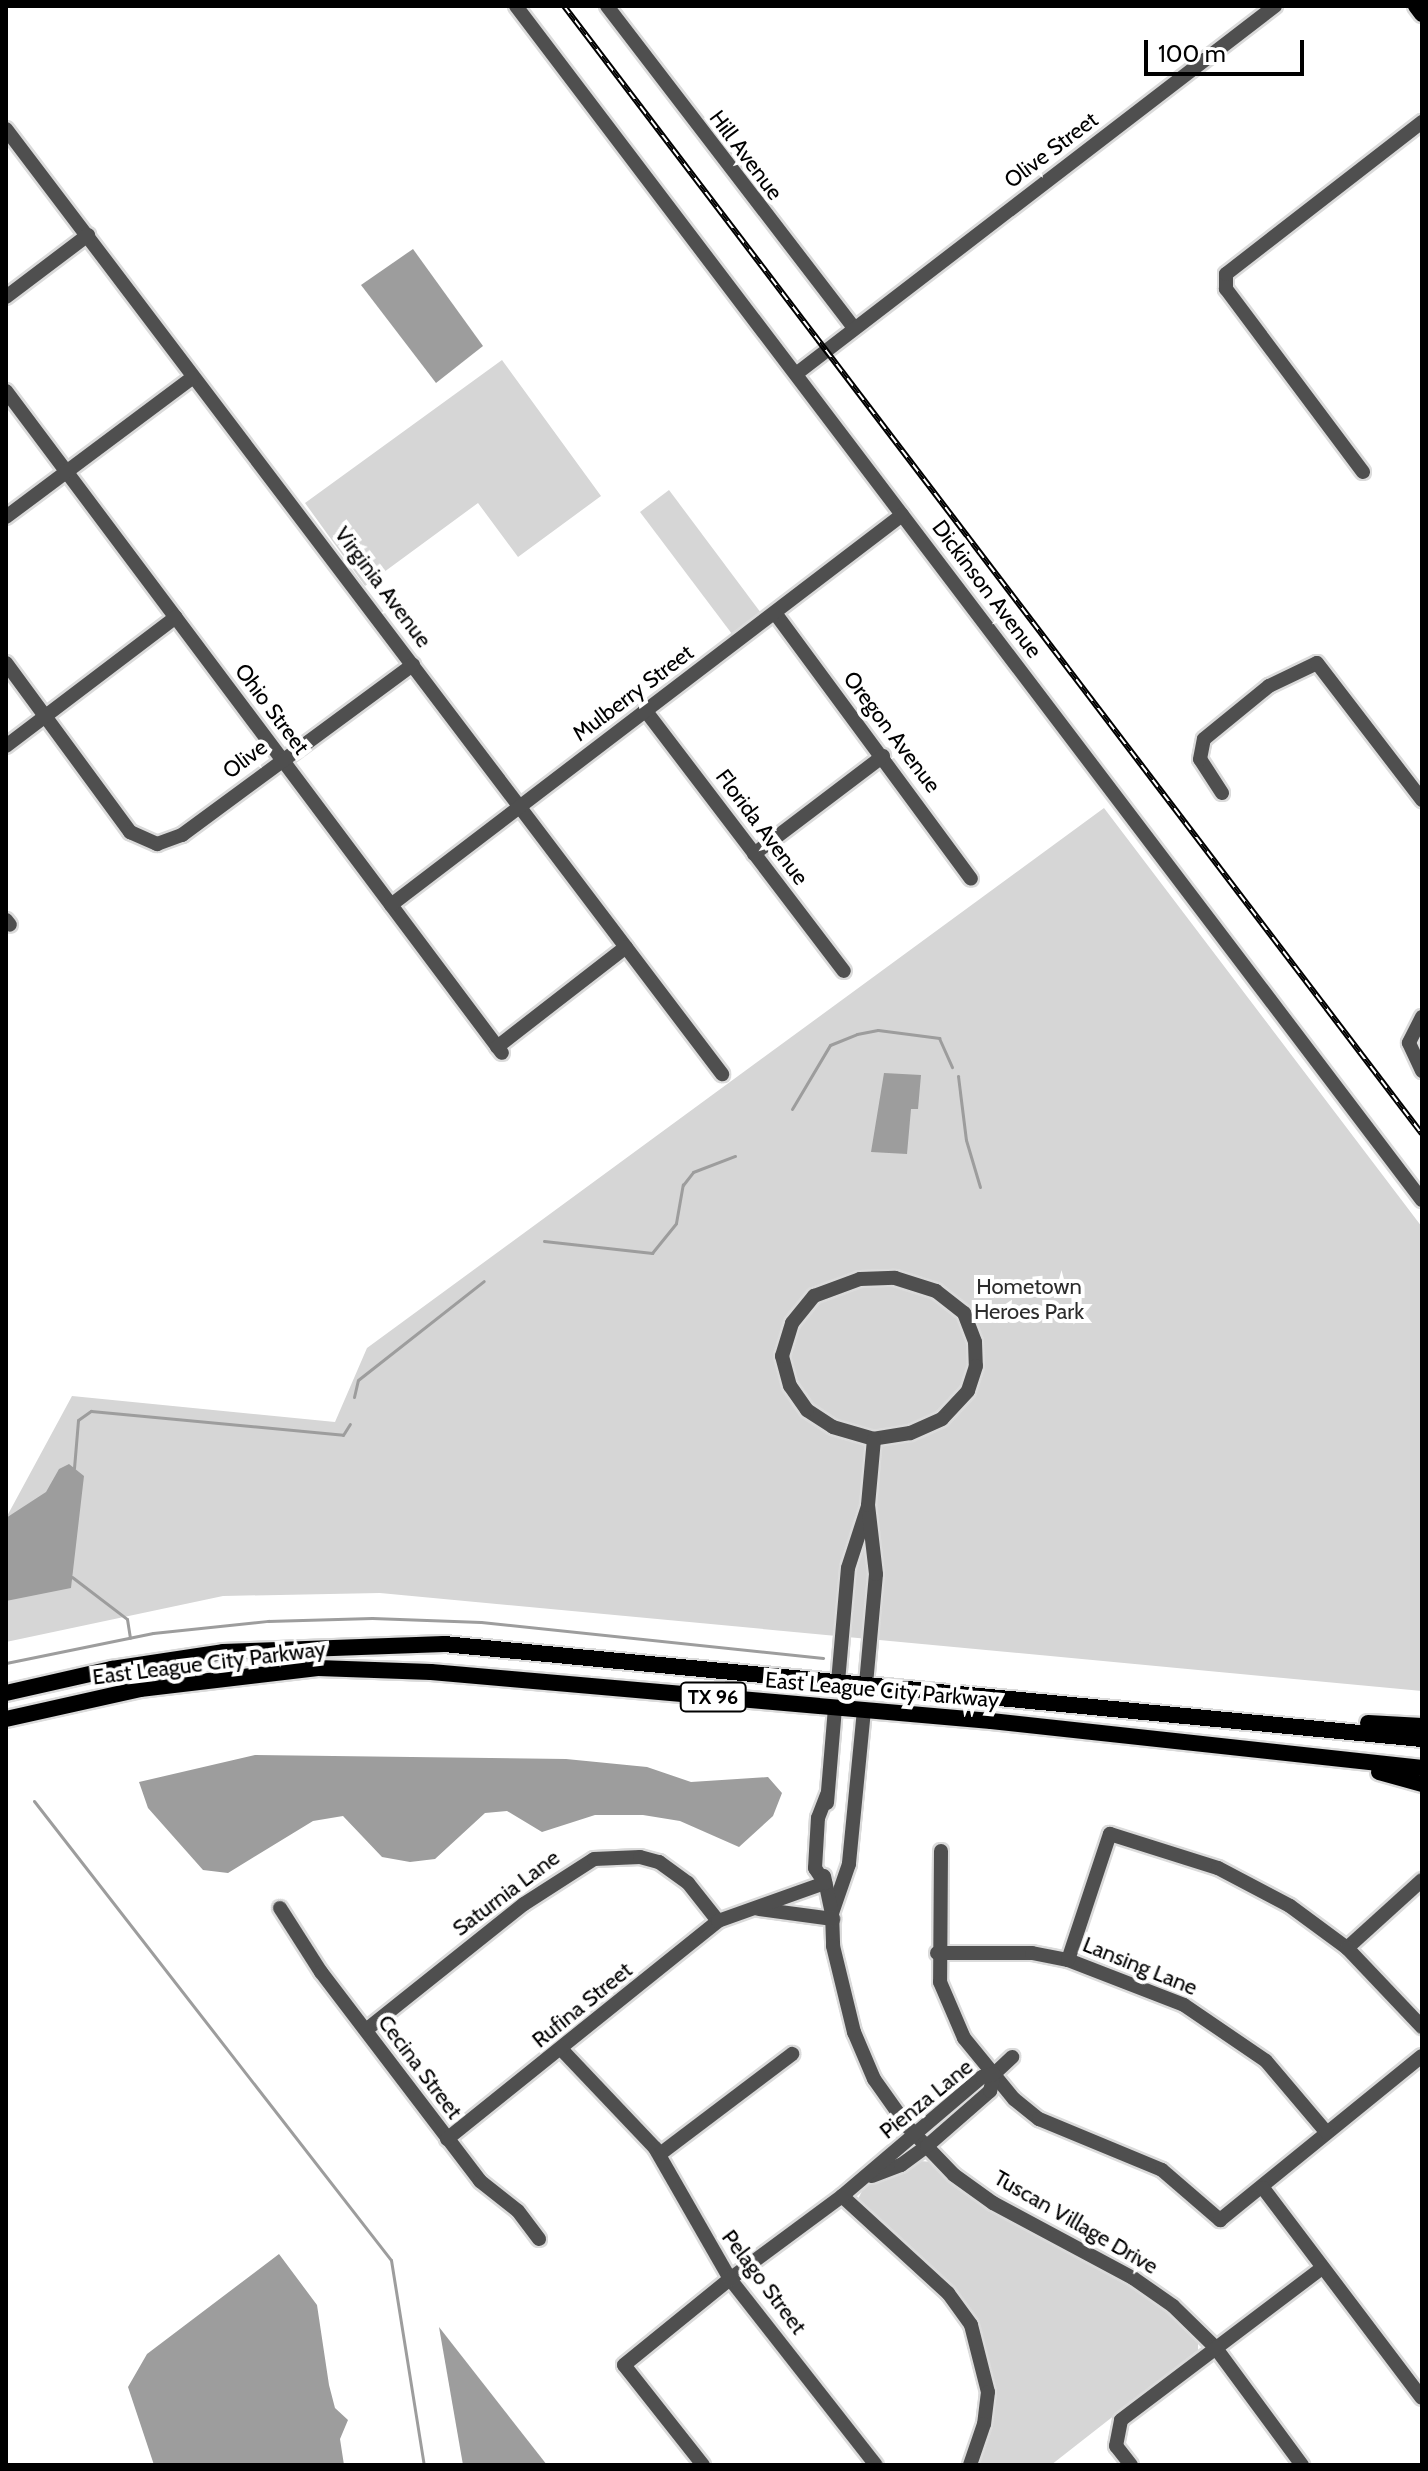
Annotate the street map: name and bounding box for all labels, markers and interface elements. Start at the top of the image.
scale bar [1148,24,1308,74]
text: 100 m [1158,39,1226,68]
street label: Hill Avenue [704,105,788,205]
street label: Olive Street [999,106,1103,194]
street label: Dickinson Avenue [927,515,1047,663]
street label: Virginia Avenue [329,521,437,653]
street label: Mulberry Street [567,639,699,747]
street label: Ohio Street [229,658,315,760]
street label: Oregon Avenue [838,666,946,798]
street label: Olive [218,734,272,784]
street label: Florida Avenue [710,764,814,890]
park label: Hometown Heroes Park [974,1273,1084,1324]
street label: East League City Parkway [91,1636,327,1690]
street label: East League City Parkway [764,1667,1000,1713]
road number: TX 96 [679,1681,747,1713]
street label: Saturnia Lane [447,1844,565,1942]
street label: Lansing Lane [1079,1931,1201,2001]
street label: Rufina Street [527,1957,637,2053]
street label: Cecina Street [372,2010,468,2124]
street label: Pienza Lane [874,2054,978,2144]
street label: Tuscan Village Drive [989,2164,1163,2280]
street label: Pelago Street [716,2225,812,2339]

